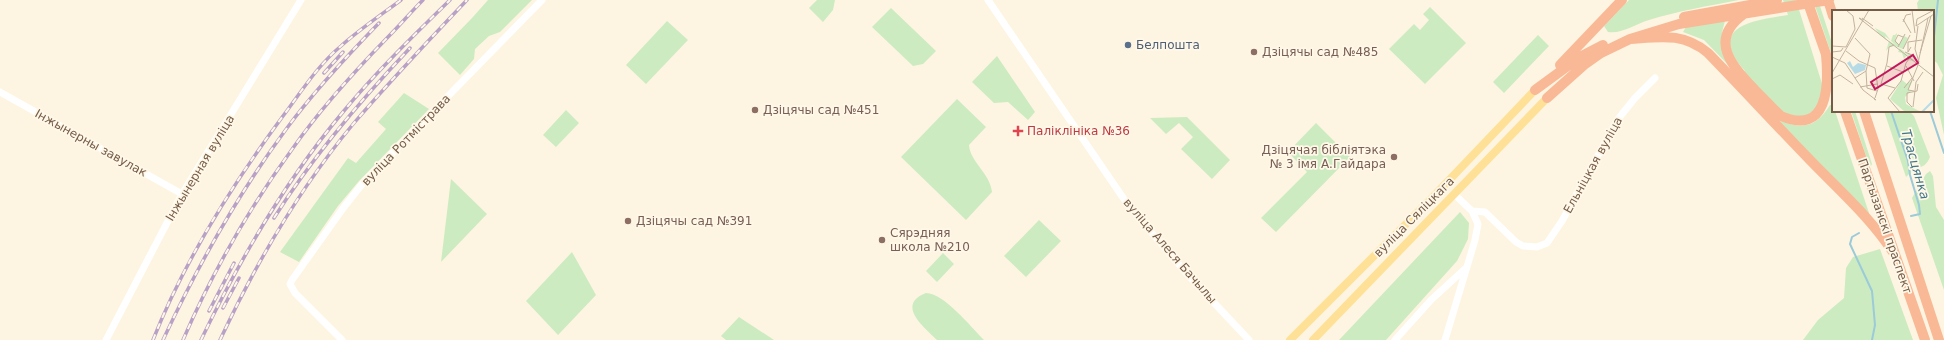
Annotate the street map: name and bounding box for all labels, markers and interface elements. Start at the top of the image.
inset map [1832,10,1934,112]
place label: Белпошта [1136,38,1200,52]
marker: Белпошта [1123,40,1133,50]
place label: Дзіцячы сад №485 [1262,45,1378,59]
marker: Дзіцячы сад №485 [1249,47,1259,57]
street label: вуліца Ротмістрава [359,91,453,189]
place label: Дзіцячы сад №451 [763,103,879,117]
marker: Дзіцячы сад №451 [750,105,760,115]
street label: Інжынерны завулак [33,106,149,180]
street label: Інжынерная вуліца [163,112,237,224]
street label: Ельніцкая вуліца [1561,114,1625,216]
place label: Паліклініка №36 [1027,124,1130,138]
marker: Паліклініка №36 [1012,125,1024,137]
water label: Трасцянка [1898,127,1933,201]
place label: Дзіцячая бібліятэка № 3 імя А.Гайдара [1262,143,1386,171]
marker: Дзіцячая бібліятэка № 3 імя А.Гайдара [1389,152,1399,162]
street label: Партызанскі праспект [1855,157,1915,295]
street label: вуліца Сяліцкага [1371,174,1457,260]
street label: вуліца Алеся Бачылы [1121,196,1219,306]
place label: Дзіцячы сад №391 [636,214,752,228]
marker: Дзіцячы сад №391 [623,216,633,226]
place label: Сярэдняя школа №210 [890,226,970,254]
marker: Сярэдняя школа №210 [877,235,887,245]

